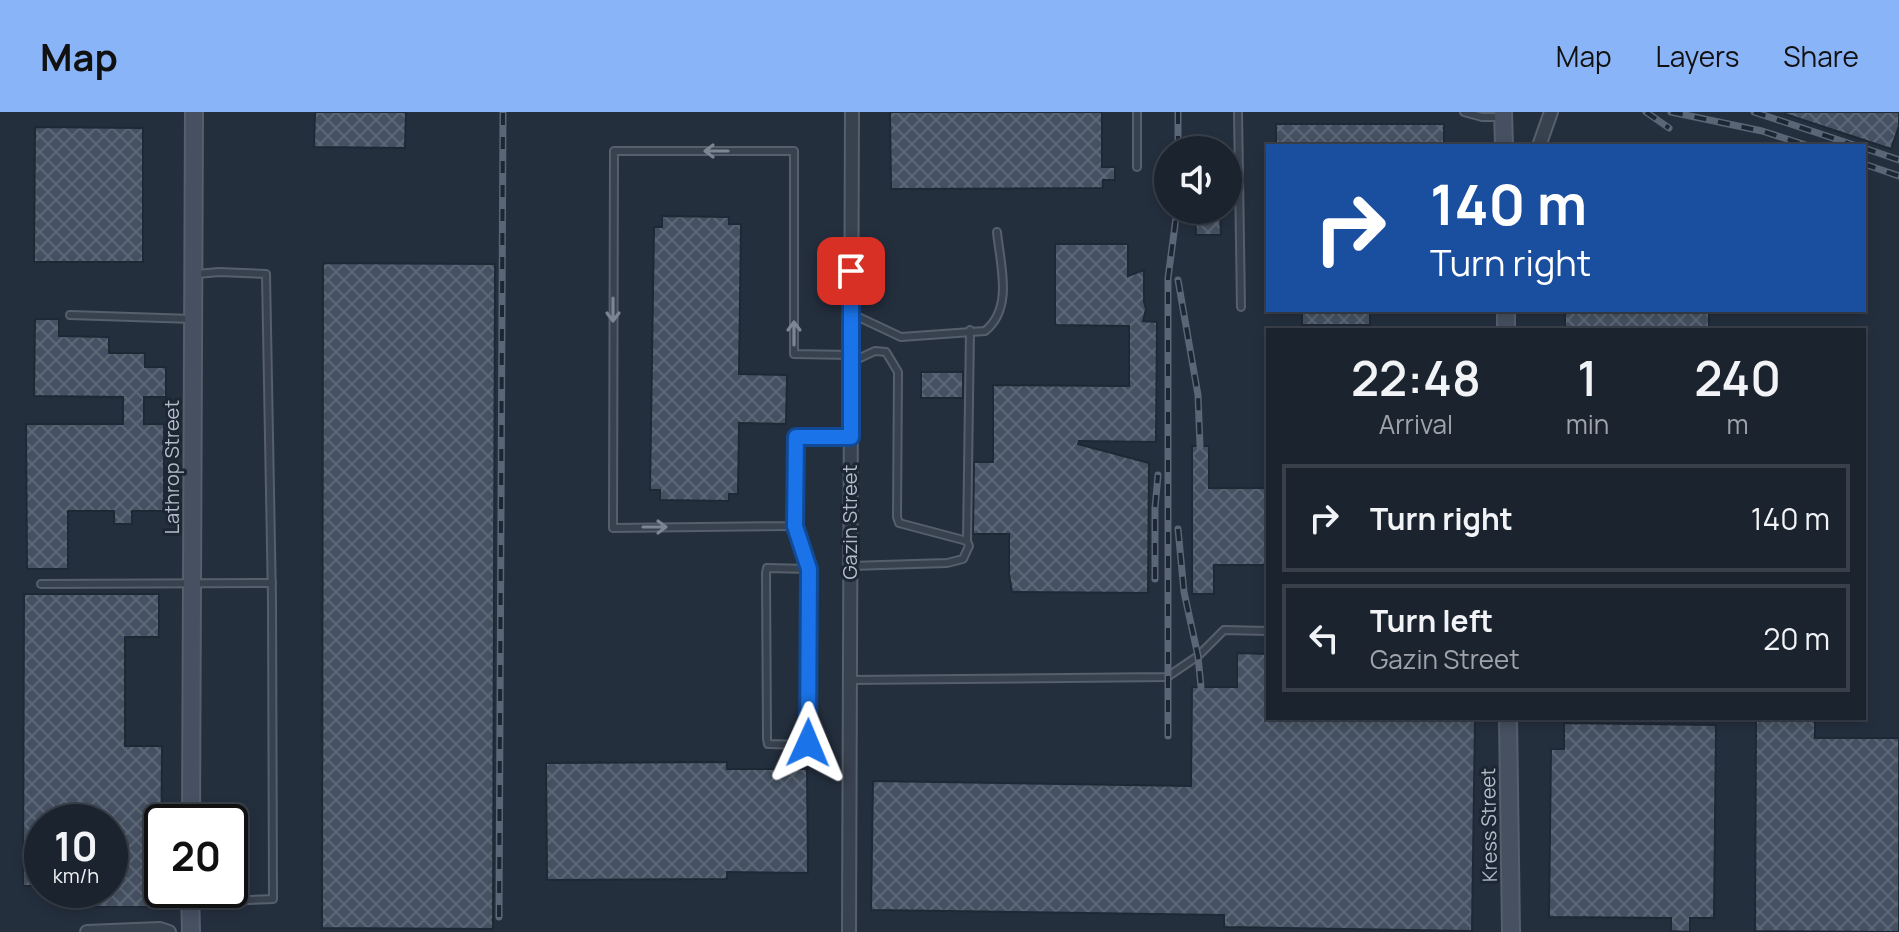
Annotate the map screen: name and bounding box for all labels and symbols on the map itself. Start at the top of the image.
one-way arrow [703,143,730,159]
pin [817,237,885,305]
one-way arrow [606,296,621,323]
one-way arrow [786,320,802,347]
street label: Lathrop Street [158,400,185,534]
street label: Gazin Street [836,464,863,580]
one-way arrow [641,519,668,535]
position arrow [766,701,850,785]
street label: Kress Street [1474,768,1503,882]
speed limit sign: 20 [144,804,248,908]

